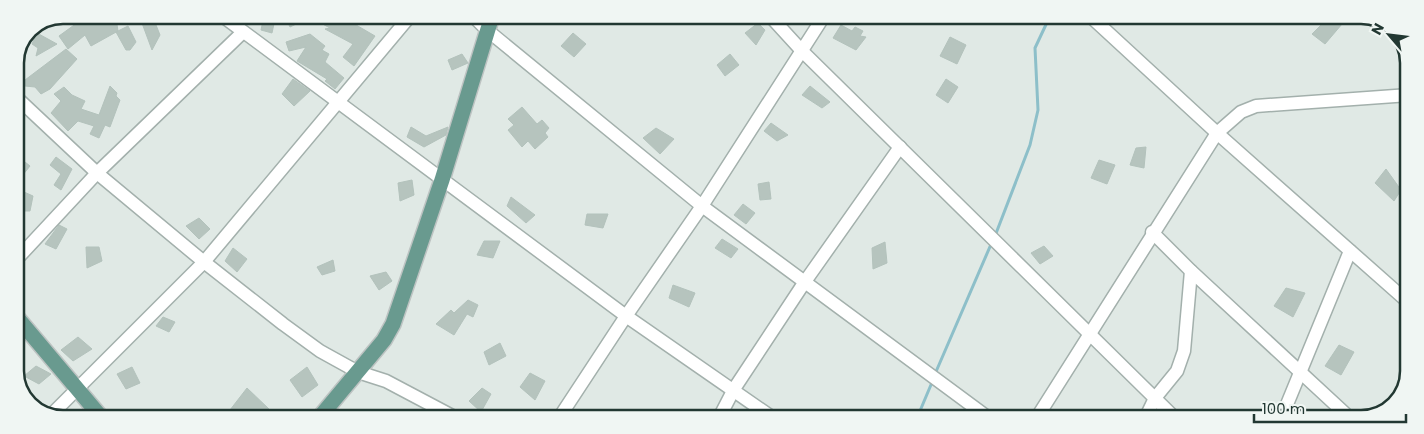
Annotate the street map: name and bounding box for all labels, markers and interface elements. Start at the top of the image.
north arrow [1364,10,1414,60]
text: N [1366,20,1389,38]
scale bar [1254,392,1406,424]
text: 100 m [1262,398,1305,419]

